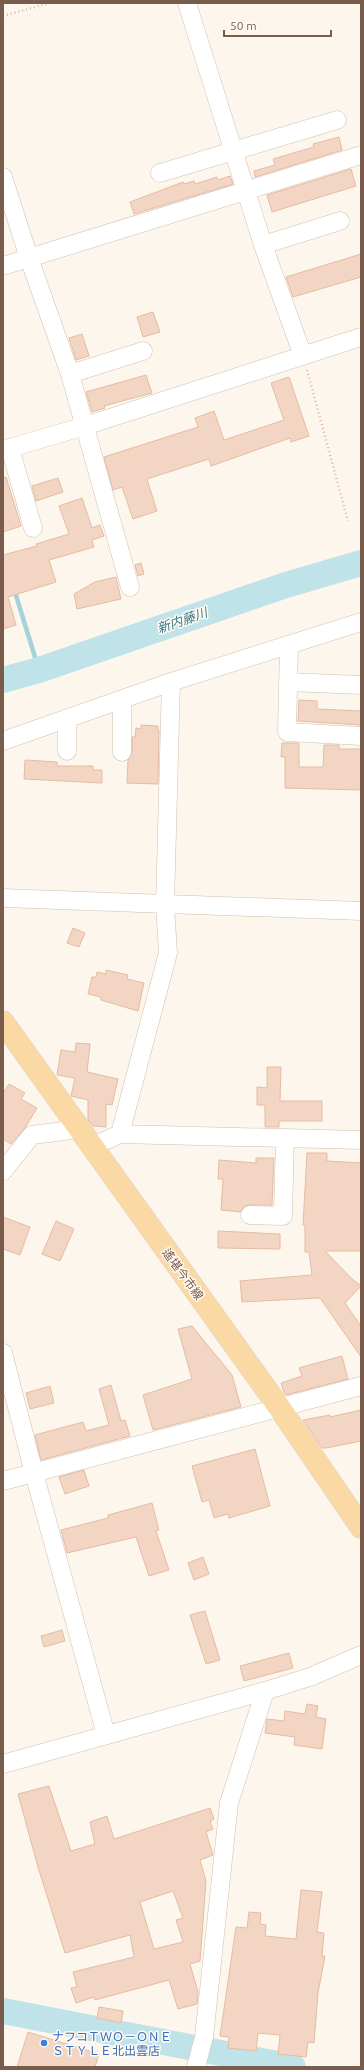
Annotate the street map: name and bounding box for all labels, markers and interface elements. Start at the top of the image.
scale bar [224,12,331,38]
text: 50 m [230,19,257,32]
water label: 新内藤川 [155,604,211,635]
street label: 遙堪今市線 [160,1246,206,1302]
place label: ナフコＴＷＯ－ＯＮＥ ＳＴＹＬＥ北出雲店 [52,2030,172,2057]
marker: ナフコＴＷＯ－ＯＮＥ ＳＴＹＬＥ北出雲店 [39,2038,49,2048]

